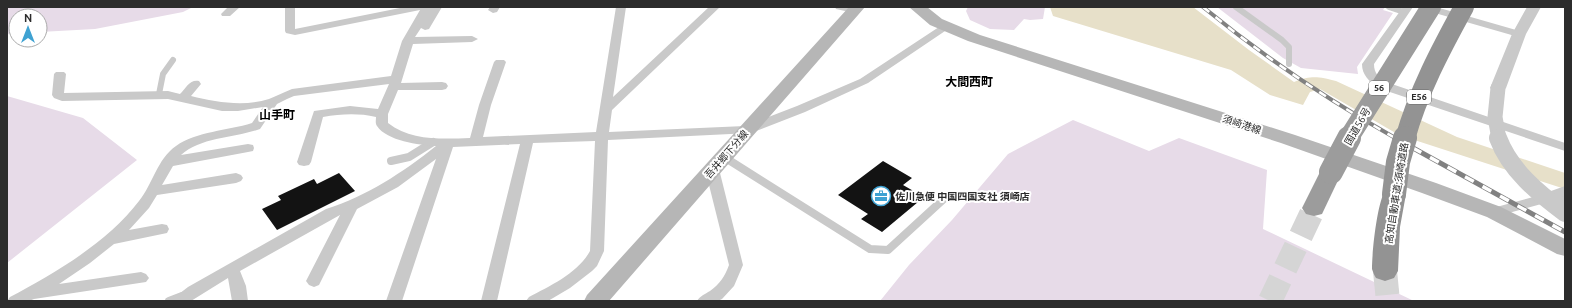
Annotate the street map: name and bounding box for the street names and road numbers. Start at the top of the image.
road number: 56 [1369,81,1389,95]
road number: E56 [1407,90,1431,104]
street label: 国道56号 [1342,106,1373,147]
street label: 須崎港線 [1221,113,1263,136]
street label: 吾井郷下分線 [703,128,750,181]
street label: 高知自動車道;須崎道路 [1383,142,1410,245]

